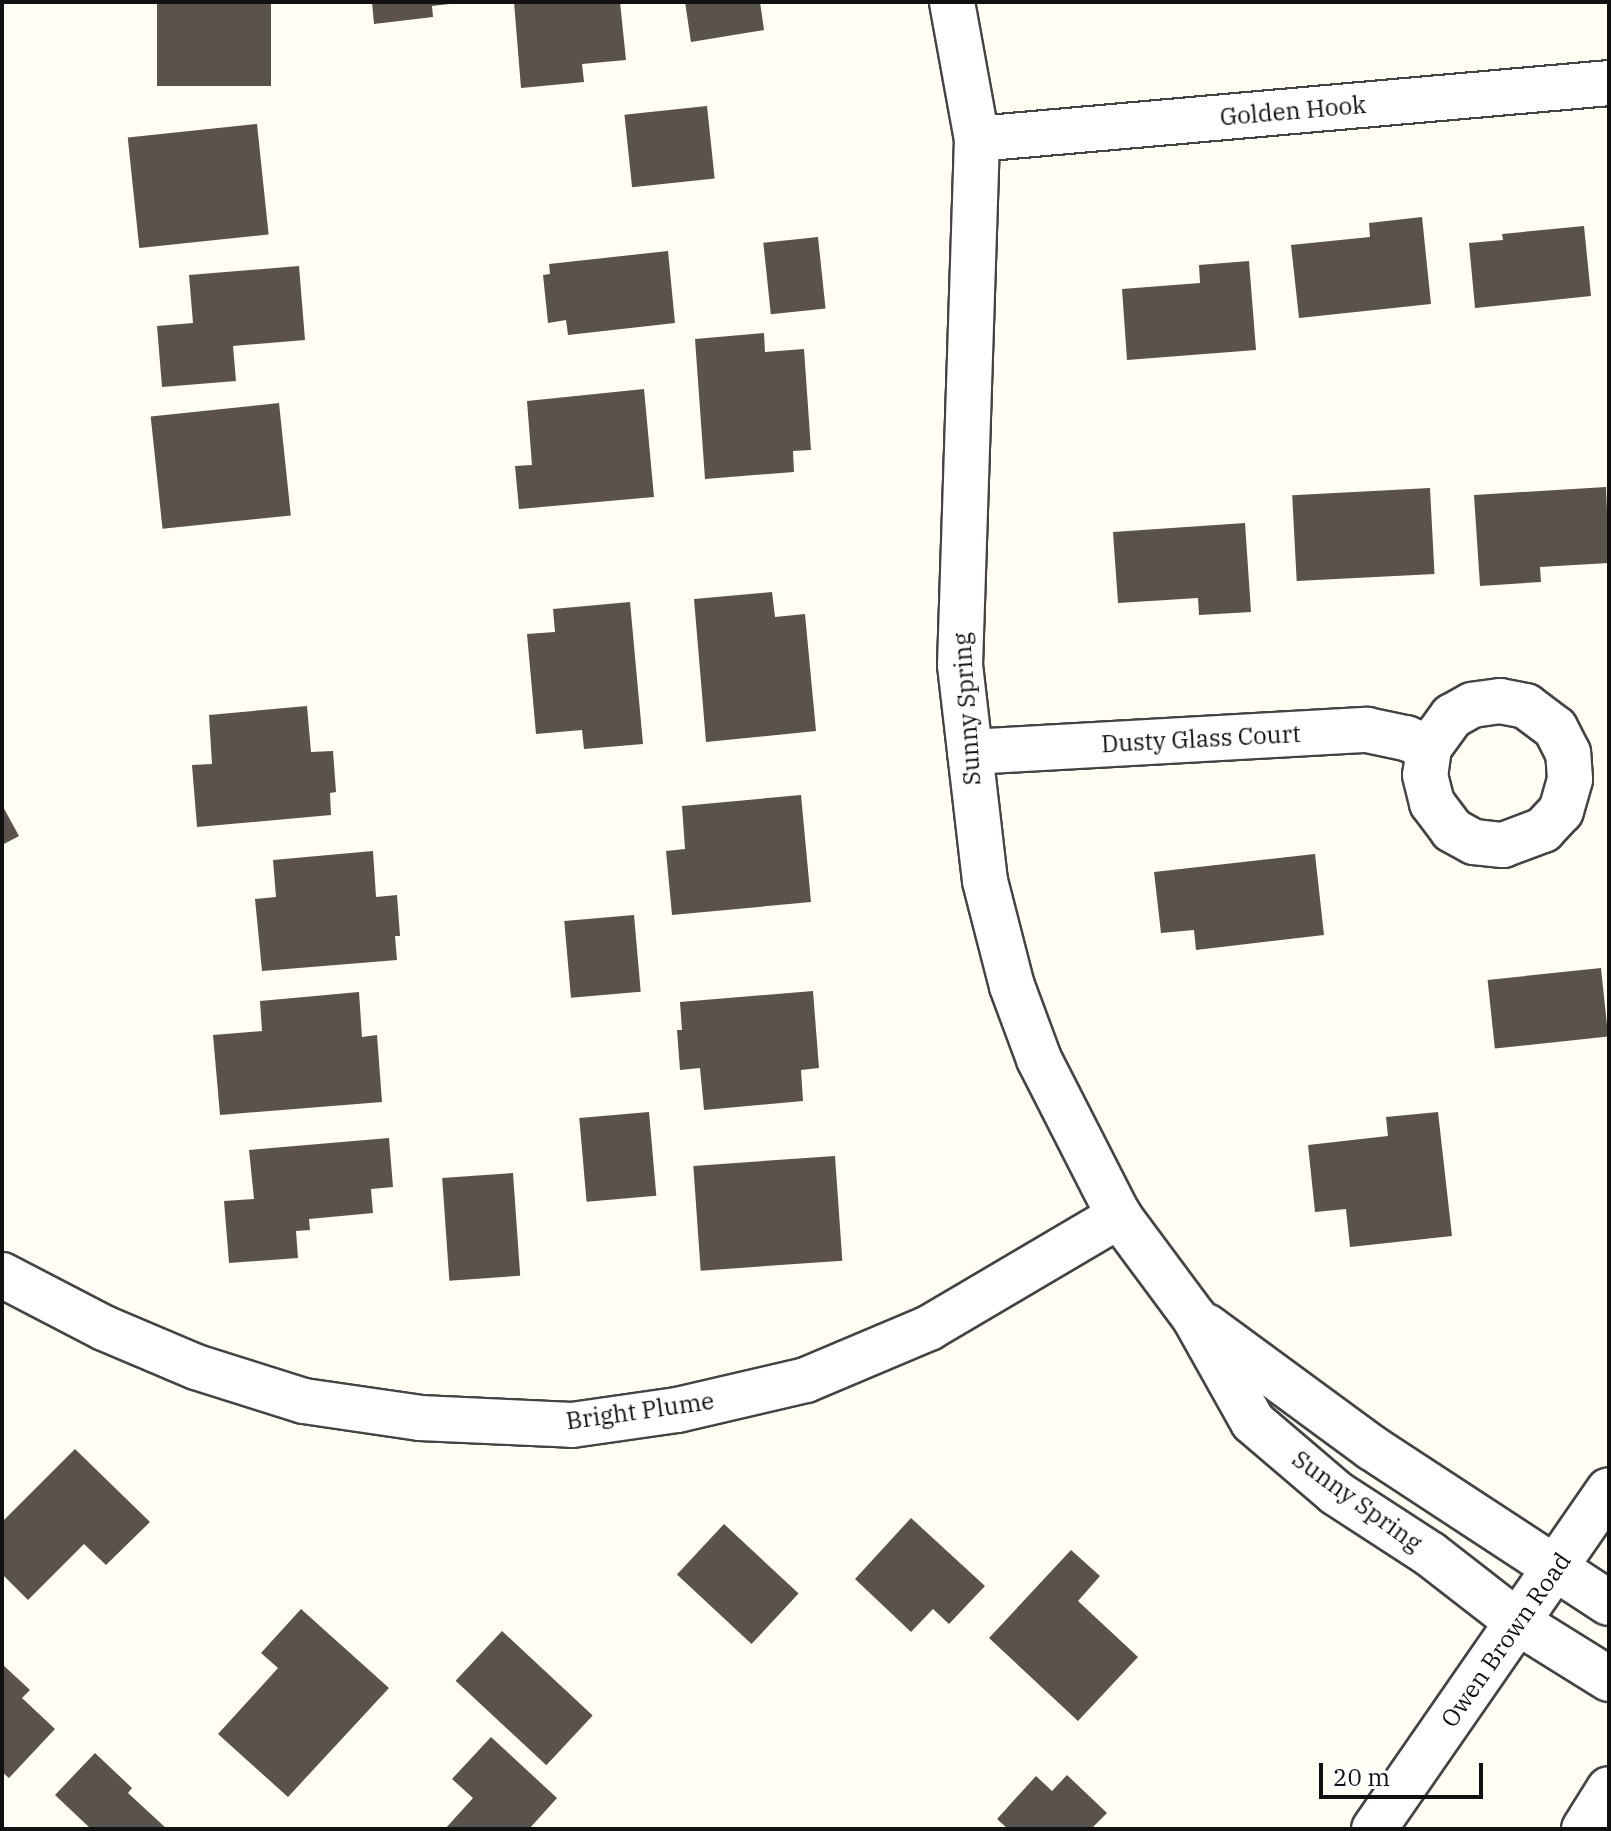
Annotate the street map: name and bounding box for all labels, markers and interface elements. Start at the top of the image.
street label: Golden Hook [1219,90,1367,132]
street label: Sunny Spring [947,632,987,786]
street label: Dusty Glass Court [1101,719,1301,759]
street label: Bright Plume [564,1386,716,1436]
street label: Sunny Spring [1287,1444,1427,1558]
street label: Owen Brown Road [1435,1547,1577,1733]
scale bar [1323,1747,1487,1797]
text: 20 m [1333,1761,1390,1793]

